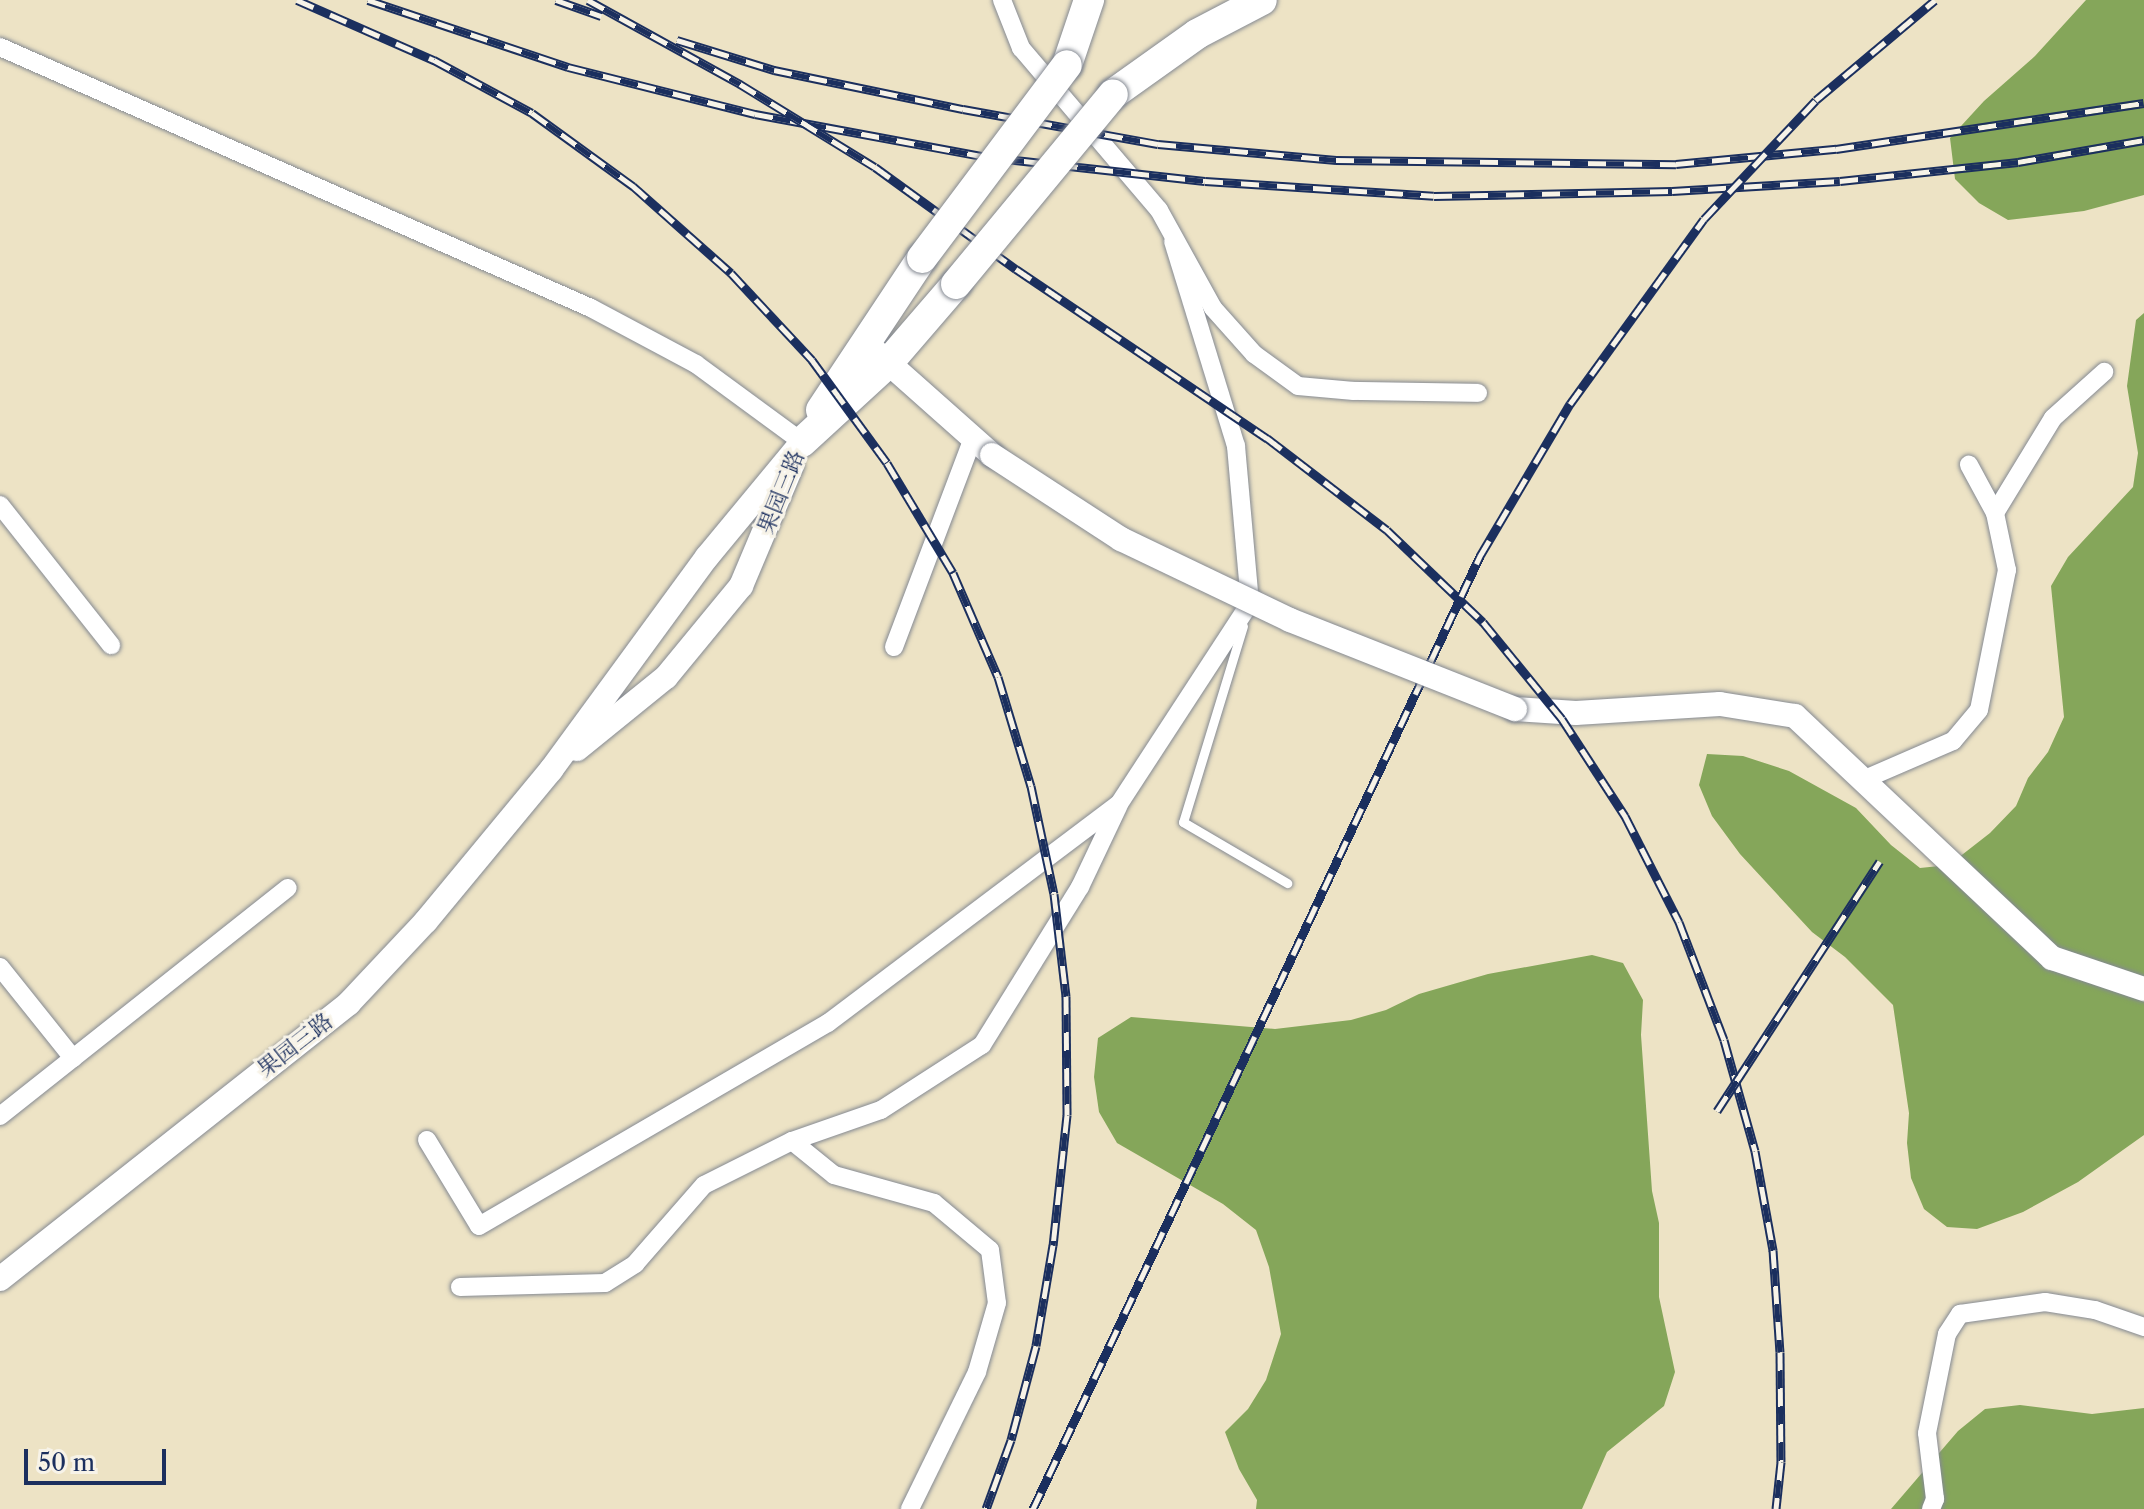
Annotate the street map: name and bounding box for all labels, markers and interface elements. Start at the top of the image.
street label: 果园三路 [752,446,810,538]
street label: 果园三路 [252,1008,338,1082]
scale bar [28,1433,170,1483]
text: 50 m [38,1448,95,1477]

